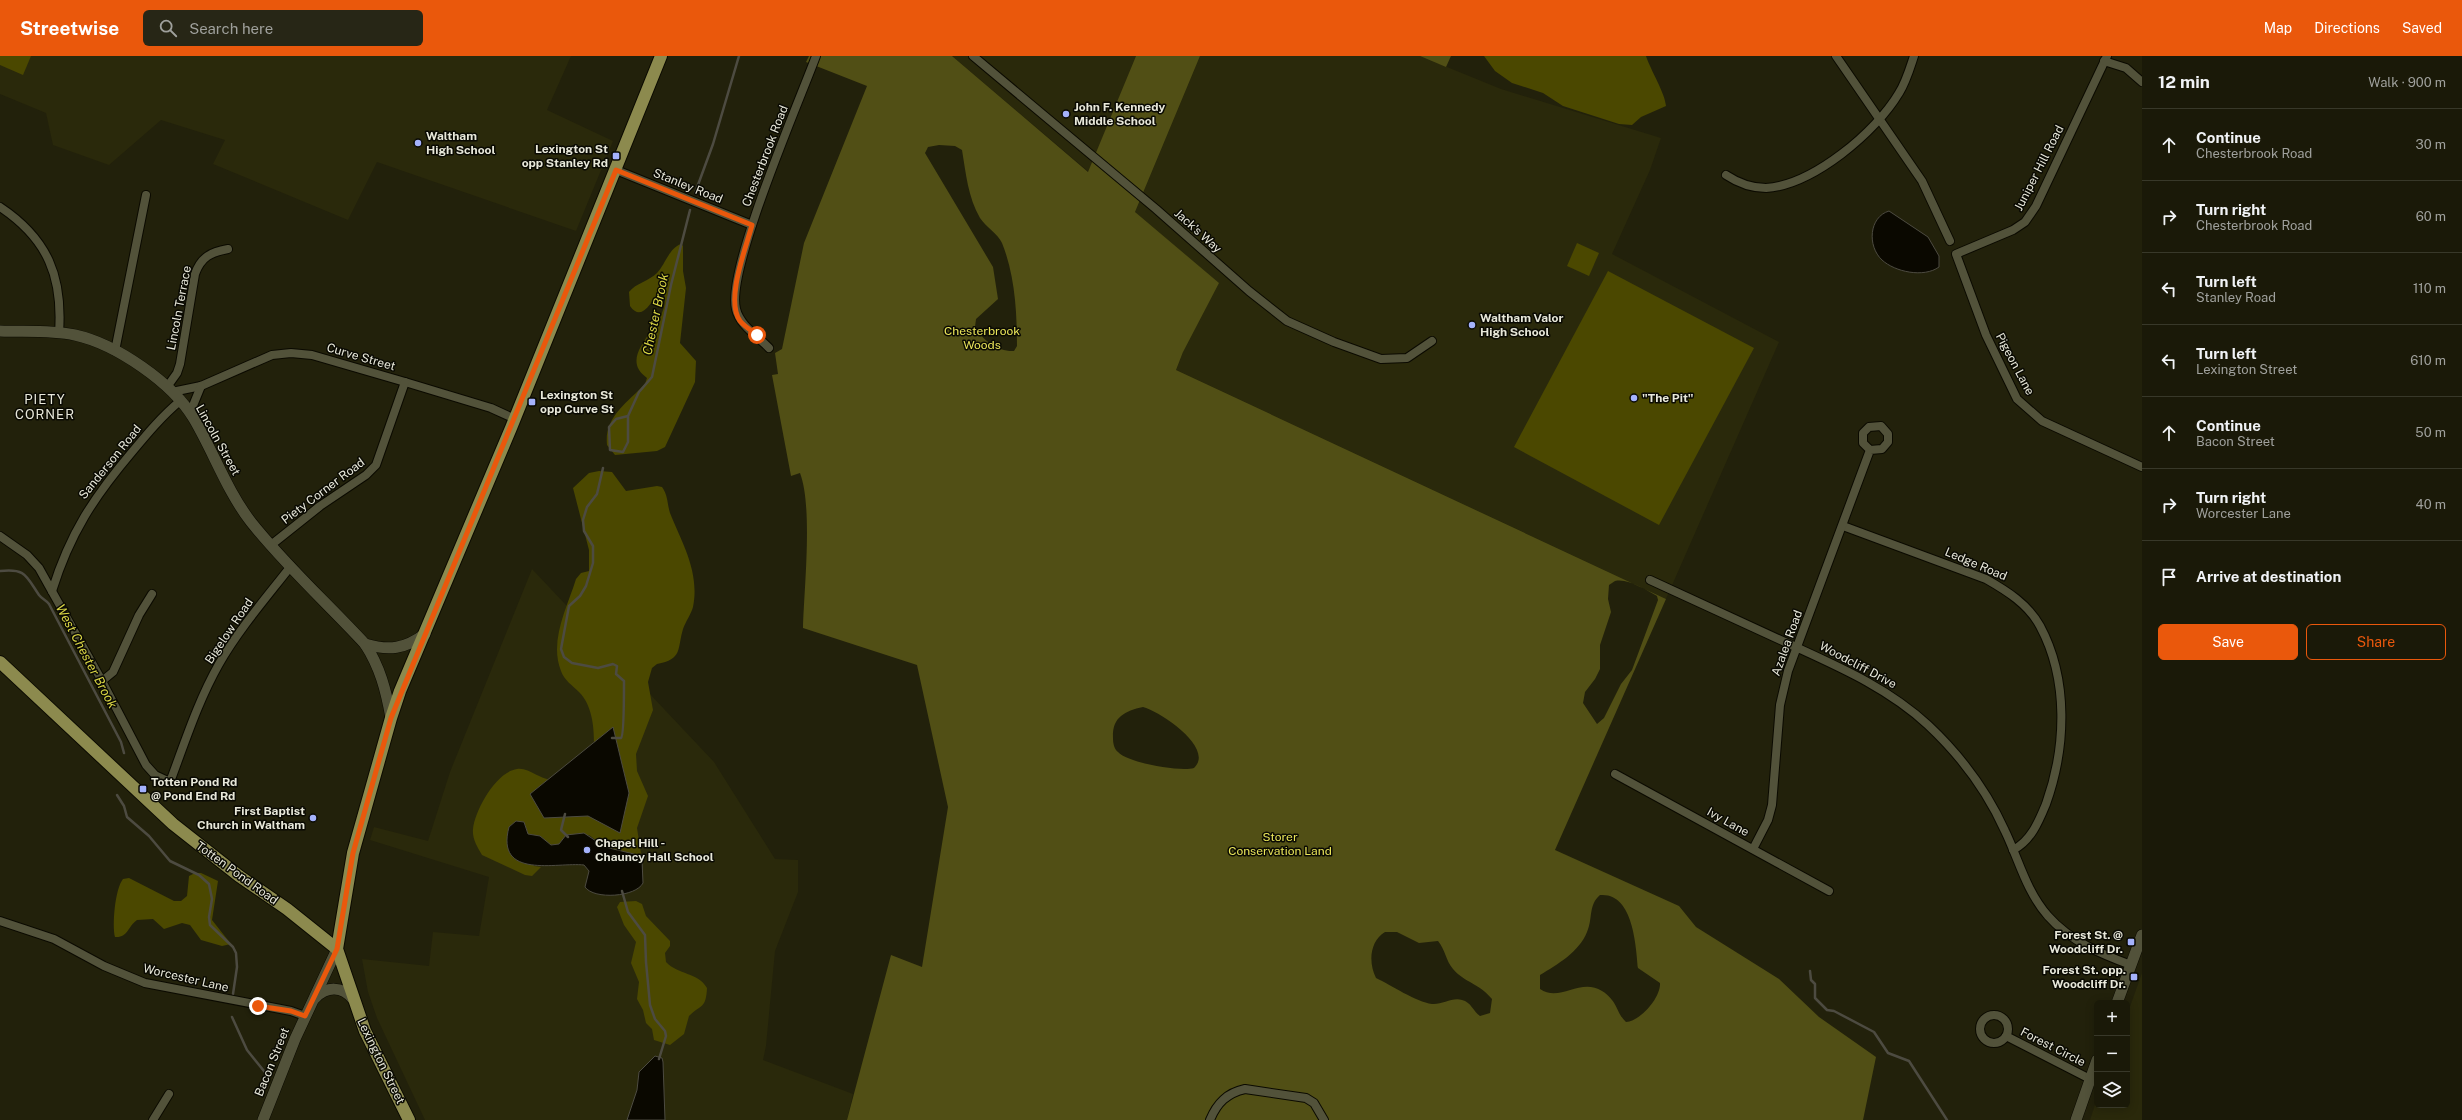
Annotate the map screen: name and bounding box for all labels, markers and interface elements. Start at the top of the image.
search box [143,10,423,46]
text: Streetwise [20,17,119,39]
icon: search [157,17,179,39]
text: Search here [189,20,273,37]
text: Map [2264,20,2292,36]
text: Directions [2314,20,2380,36]
text: Saved [2402,20,2442,36]
text: 12 min [2158,72,2210,92]
text: Walk · 900 m [2368,75,2446,90]
place label: John F. Kennedy Middle School [1074,100,1166,128]
street label: Chesterbrook Road [739,103,791,209]
marker: John F. Kennedy Middle School [1061,109,1071,119]
street label: Juniper Hill Road [2011,123,2067,213]
place label: Waltham High School [426,129,495,157]
text: Continue [2196,129,2261,146]
icon: ahead [2158,134,2180,156]
text: 30 m [2416,137,2446,152]
marker: Waltham High School [413,138,423,148]
place label: Lexington St opp Stanley Rd [522,142,608,170]
text: Chesterbrook Road [2196,146,2312,161]
marker: Lexington St opp Stanley Rd [611,151,621,161]
street label: Stanley Road [651,166,725,206]
text: Turn right [2196,201,2266,218]
street label: Jack's Way [1172,206,1225,256]
icon: right [2158,206,2180,228]
text: 60 m [2416,209,2446,224]
text: Chesterbrook Road [2196,218,2312,233]
street label: Lincoln Terrace [164,264,194,351]
water label: Chester Brook [639,272,671,356]
text: Turn left [2196,273,2257,290]
icon: left [2158,278,2180,300]
text: 110 m [2413,281,2446,296]
text: Stanley Road [2196,290,2276,305]
place label: Waltham Valor High School [1480,311,1564,339]
marker: Waltham Valor High School [1467,320,1477,330]
park label: Chesterbrook Woods [944,324,1020,352]
route start [748,326,766,344]
street label: Pigeon Lane [1993,331,2037,398]
street label: Curve Street [325,341,397,374]
text: Turn left [2196,345,2257,362]
icon: left [2158,350,2180,372]
text: 610 m [2410,353,2446,368]
text: Lexington Street [2196,362,2297,377]
place label: Lexington St opp Curve St [540,388,614,416]
place label: "The Pit" [1642,391,1694,405]
district label: PIETY CORNER [15,392,75,422]
marker: "The Pit" [1629,393,1639,403]
marker: Lexington St opp Curve St [527,397,537,407]
street label: Lincoln Street [193,402,243,478]
text: Continue [2196,417,2261,434]
street label: Sanderson Road [76,422,144,502]
icon: ahead [2158,422,2180,444]
text: 50 m [2415,425,2446,440]
text: Bacon Street [2196,434,2275,449]
street label: Piety Corner Road [279,455,367,527]
text: Turn right [2196,489,2266,506]
icon: right [2158,494,2180,516]
text: 40 m [2415,497,2446,512]
text: Worcester Lane [2196,506,2291,521]
street label: Ledge Road [1943,545,2009,583]
icon: arrive [2158,566,2180,588]
text: Arrive at destination [2196,568,2341,585]
street label: Bigelow Road [202,596,256,666]
water label: West Chester Brook [53,602,120,711]
street label: Azalea Road [1769,608,1805,678]
button: Save [2158,624,2298,660]
button: Share [2306,624,2446,660]
street label: Woodcliff Drive [1817,639,1899,691]
place label: Totten Pond Rd @ Pond End Rd [151,775,237,803]
marker: Totten Pond Rd @ Pond End Rd [138,784,148,794]
place label: First Baptist Church in Waltham [197,804,305,832]
street label: Ivy Lane [1705,805,1752,839]
marker: First Baptist Church in Waltham [308,813,318,823]
park label: Storer Conservation Land [1228,830,1332,858]
place label: Chapel Hill - Chauncy Hall School [595,836,714,864]
street label: Totten Pond Road [193,839,281,907]
marker: Chapel Hill - Chauncy Hall School [582,845,592,855]
place label: Forest St. @ Woodcliff Dr. [2049,928,2123,956]
marker: Forest St. @ Woodcliff Dr. [2126,937,2136,947]
street label: Worcester Lane [142,961,230,995]
place label: Forest St. opp. Woodcliff Dr. [2042,963,2126,991]
marker: Forest St. opp. Woodcliff Dr. [2129,972,2139,982]
route end [249,997,267,1015]
map controls [2094,1000,2130,1108]
button: + [2094,1000,2130,1036]
street label: Lexington Street [354,1016,408,1106]
street label: Bacon Street [252,1025,292,1098]
street label: Forest Circle [2018,1025,2088,1069]
button: − [2094,1036,2130,1072]
button: layers [2094,1072,2130,1108]

